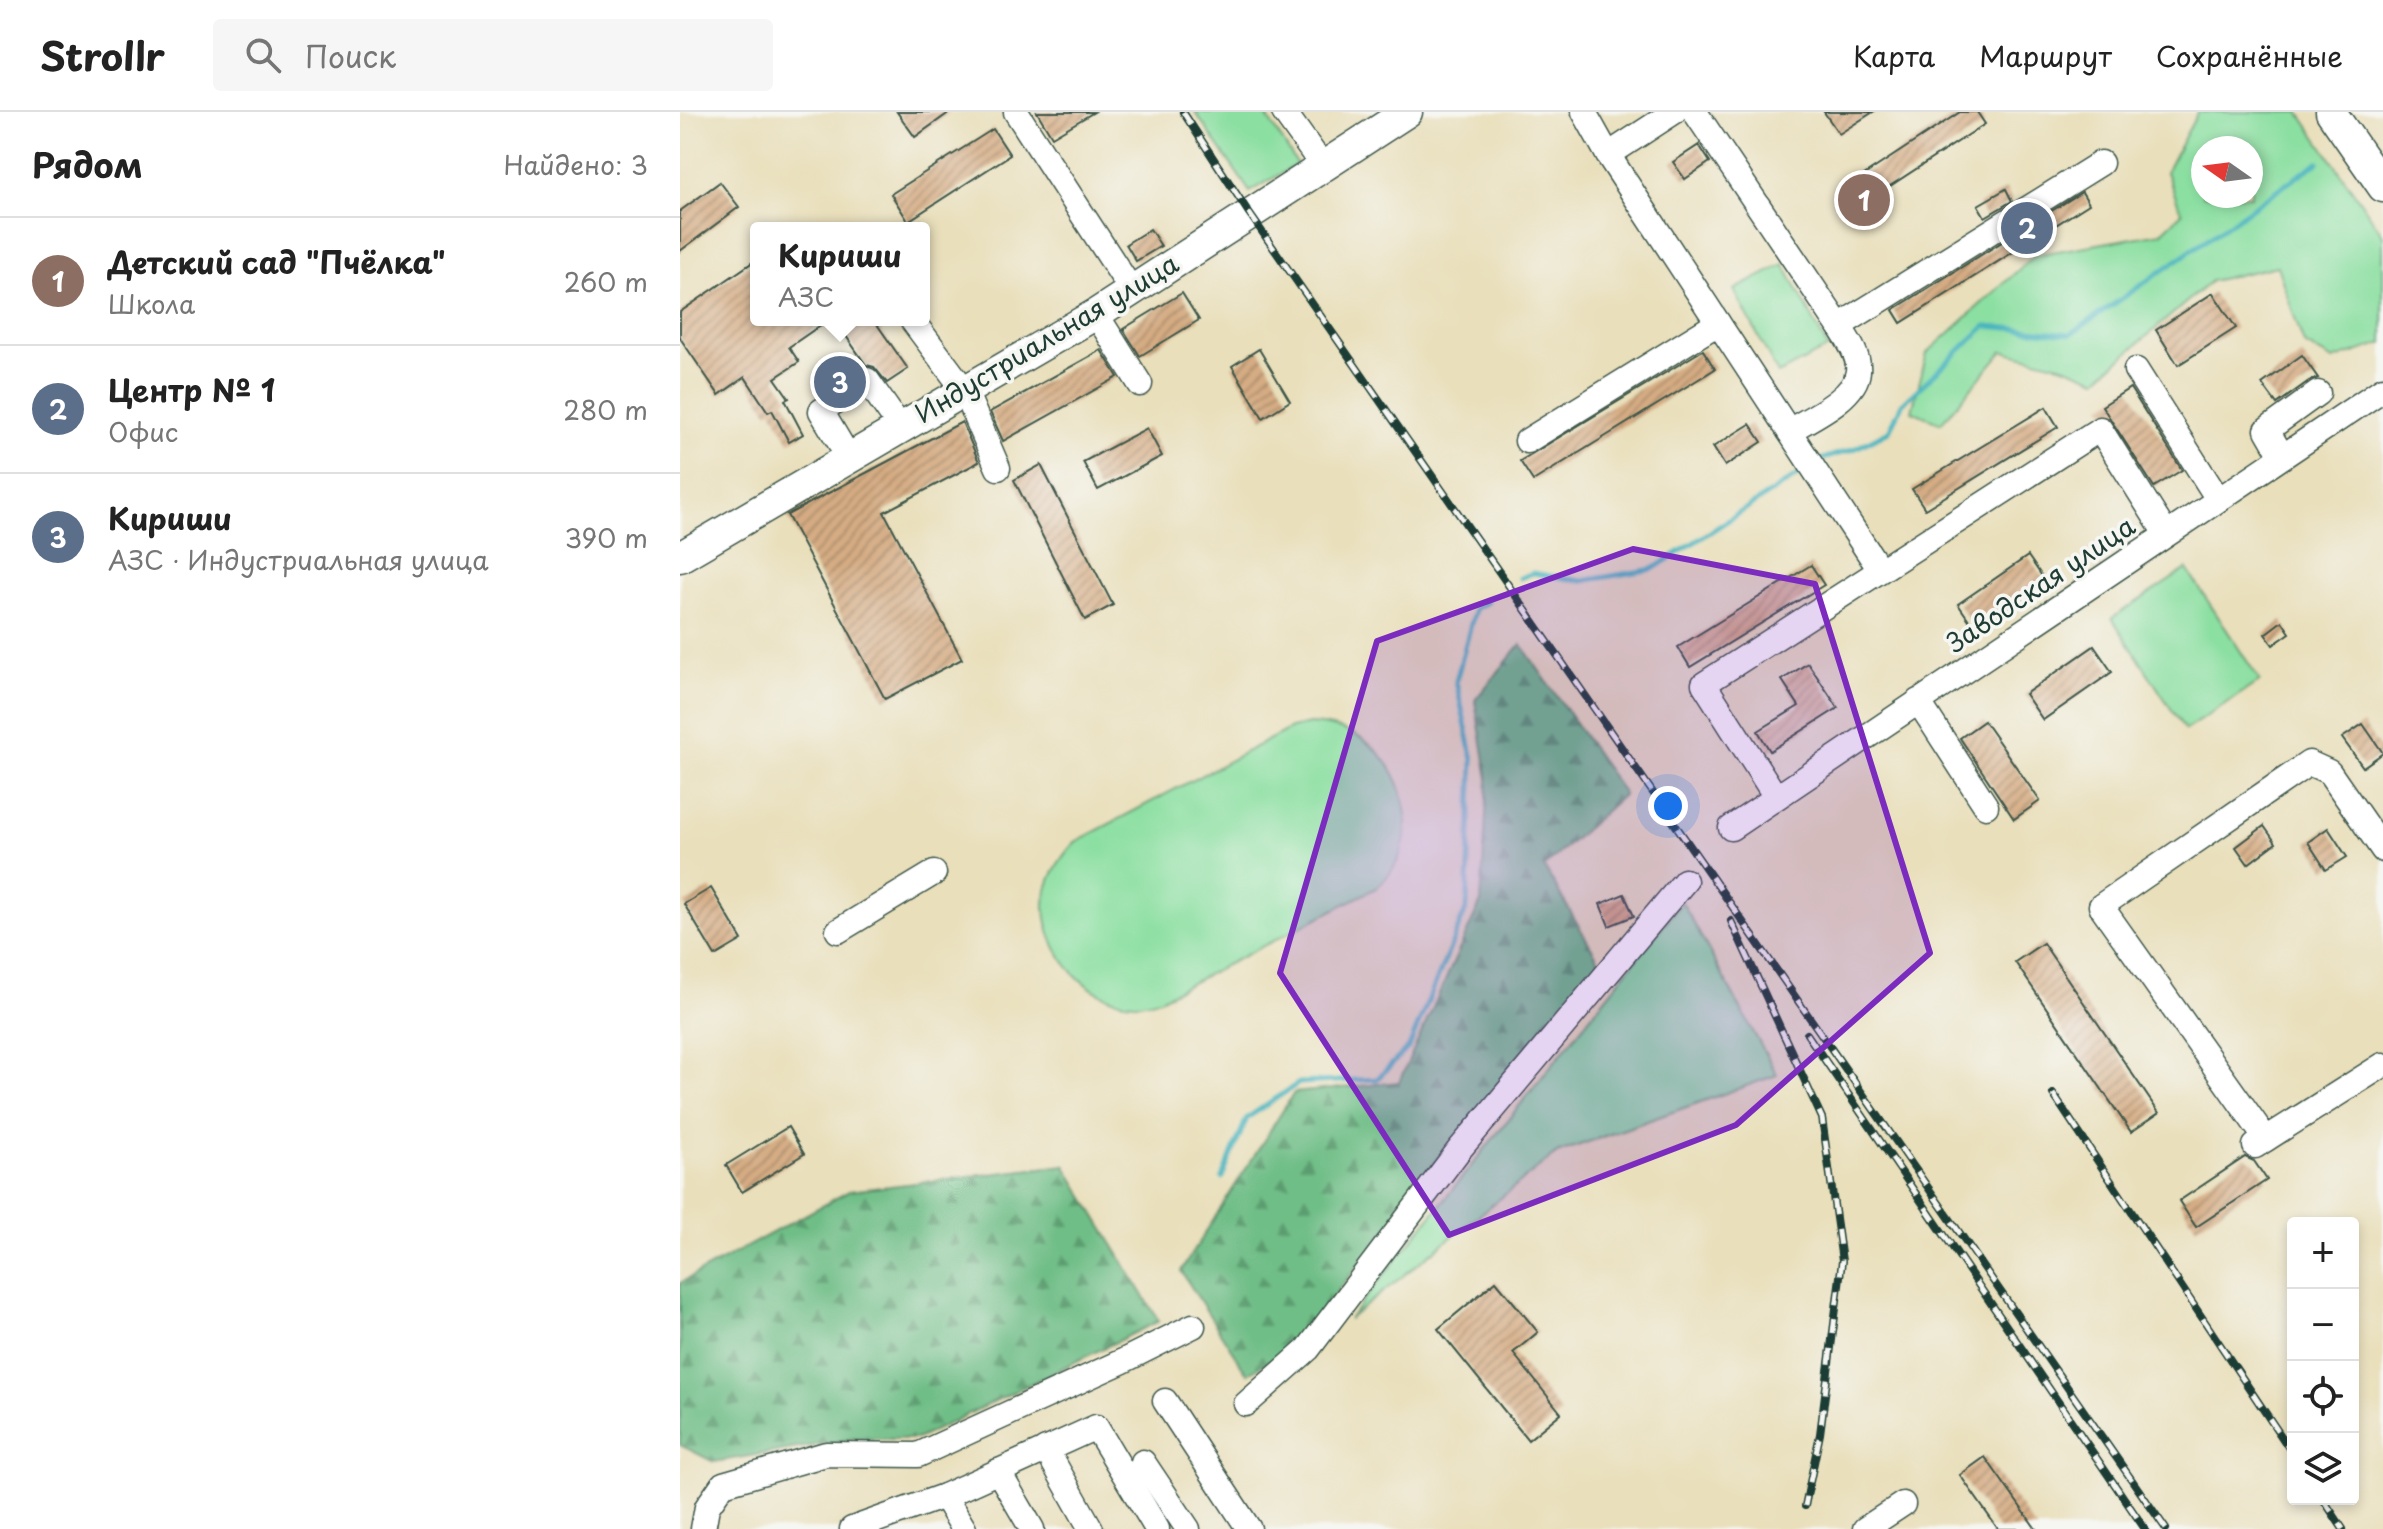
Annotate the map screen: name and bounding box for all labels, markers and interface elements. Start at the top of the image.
search box [213,19,773,91]
text: Strollr [40,27,165,84]
icon: search [241,33,285,77]
text: Поиск [305,33,396,78]
text: Карта [1853,34,1935,77]
text: Маршрут [1979,34,2112,77]
text: Сохранённые [2156,34,2343,77]
north arrow [2191,136,2263,208]
text: Рядом [32,138,143,190]
text: Найдено: 3 [504,145,648,184]
pin: 1 [1838,170,1890,230]
pin: 2 [2001,198,2053,258]
popup [750,222,930,326]
text: Кириши [778,232,902,277]
text: Детский сад "Пчёлка" [108,239,445,284]
street label: Индустриальная улица [907,243,1186,432]
text: 1 [52,262,64,301]
text: 260 m [564,262,648,301]
text: АЗС [778,277,834,316]
text: Школа [108,284,195,323]
pin: 3 [814,352,866,412]
text: Центр № 1 [108,367,275,412]
text: 2 [49,390,67,429]
text: 280 m [563,390,648,429]
text: Офис [108,412,178,451]
text: Кириши [108,495,232,540]
street label: Заводская улица [1938,506,2143,661]
text: 3 [49,518,67,557]
text: 390 m [564,518,648,557]
text: АЗС · Индустриальная улица [108,540,489,579]
your location [1648,786,1688,826]
map controls [2287,1217,2359,1505]
button: + [2287,1217,2359,1289]
button: − [2287,1289,2359,1361]
button: locate [2287,1361,2359,1433]
button: layers [2287,1433,2359,1505]

